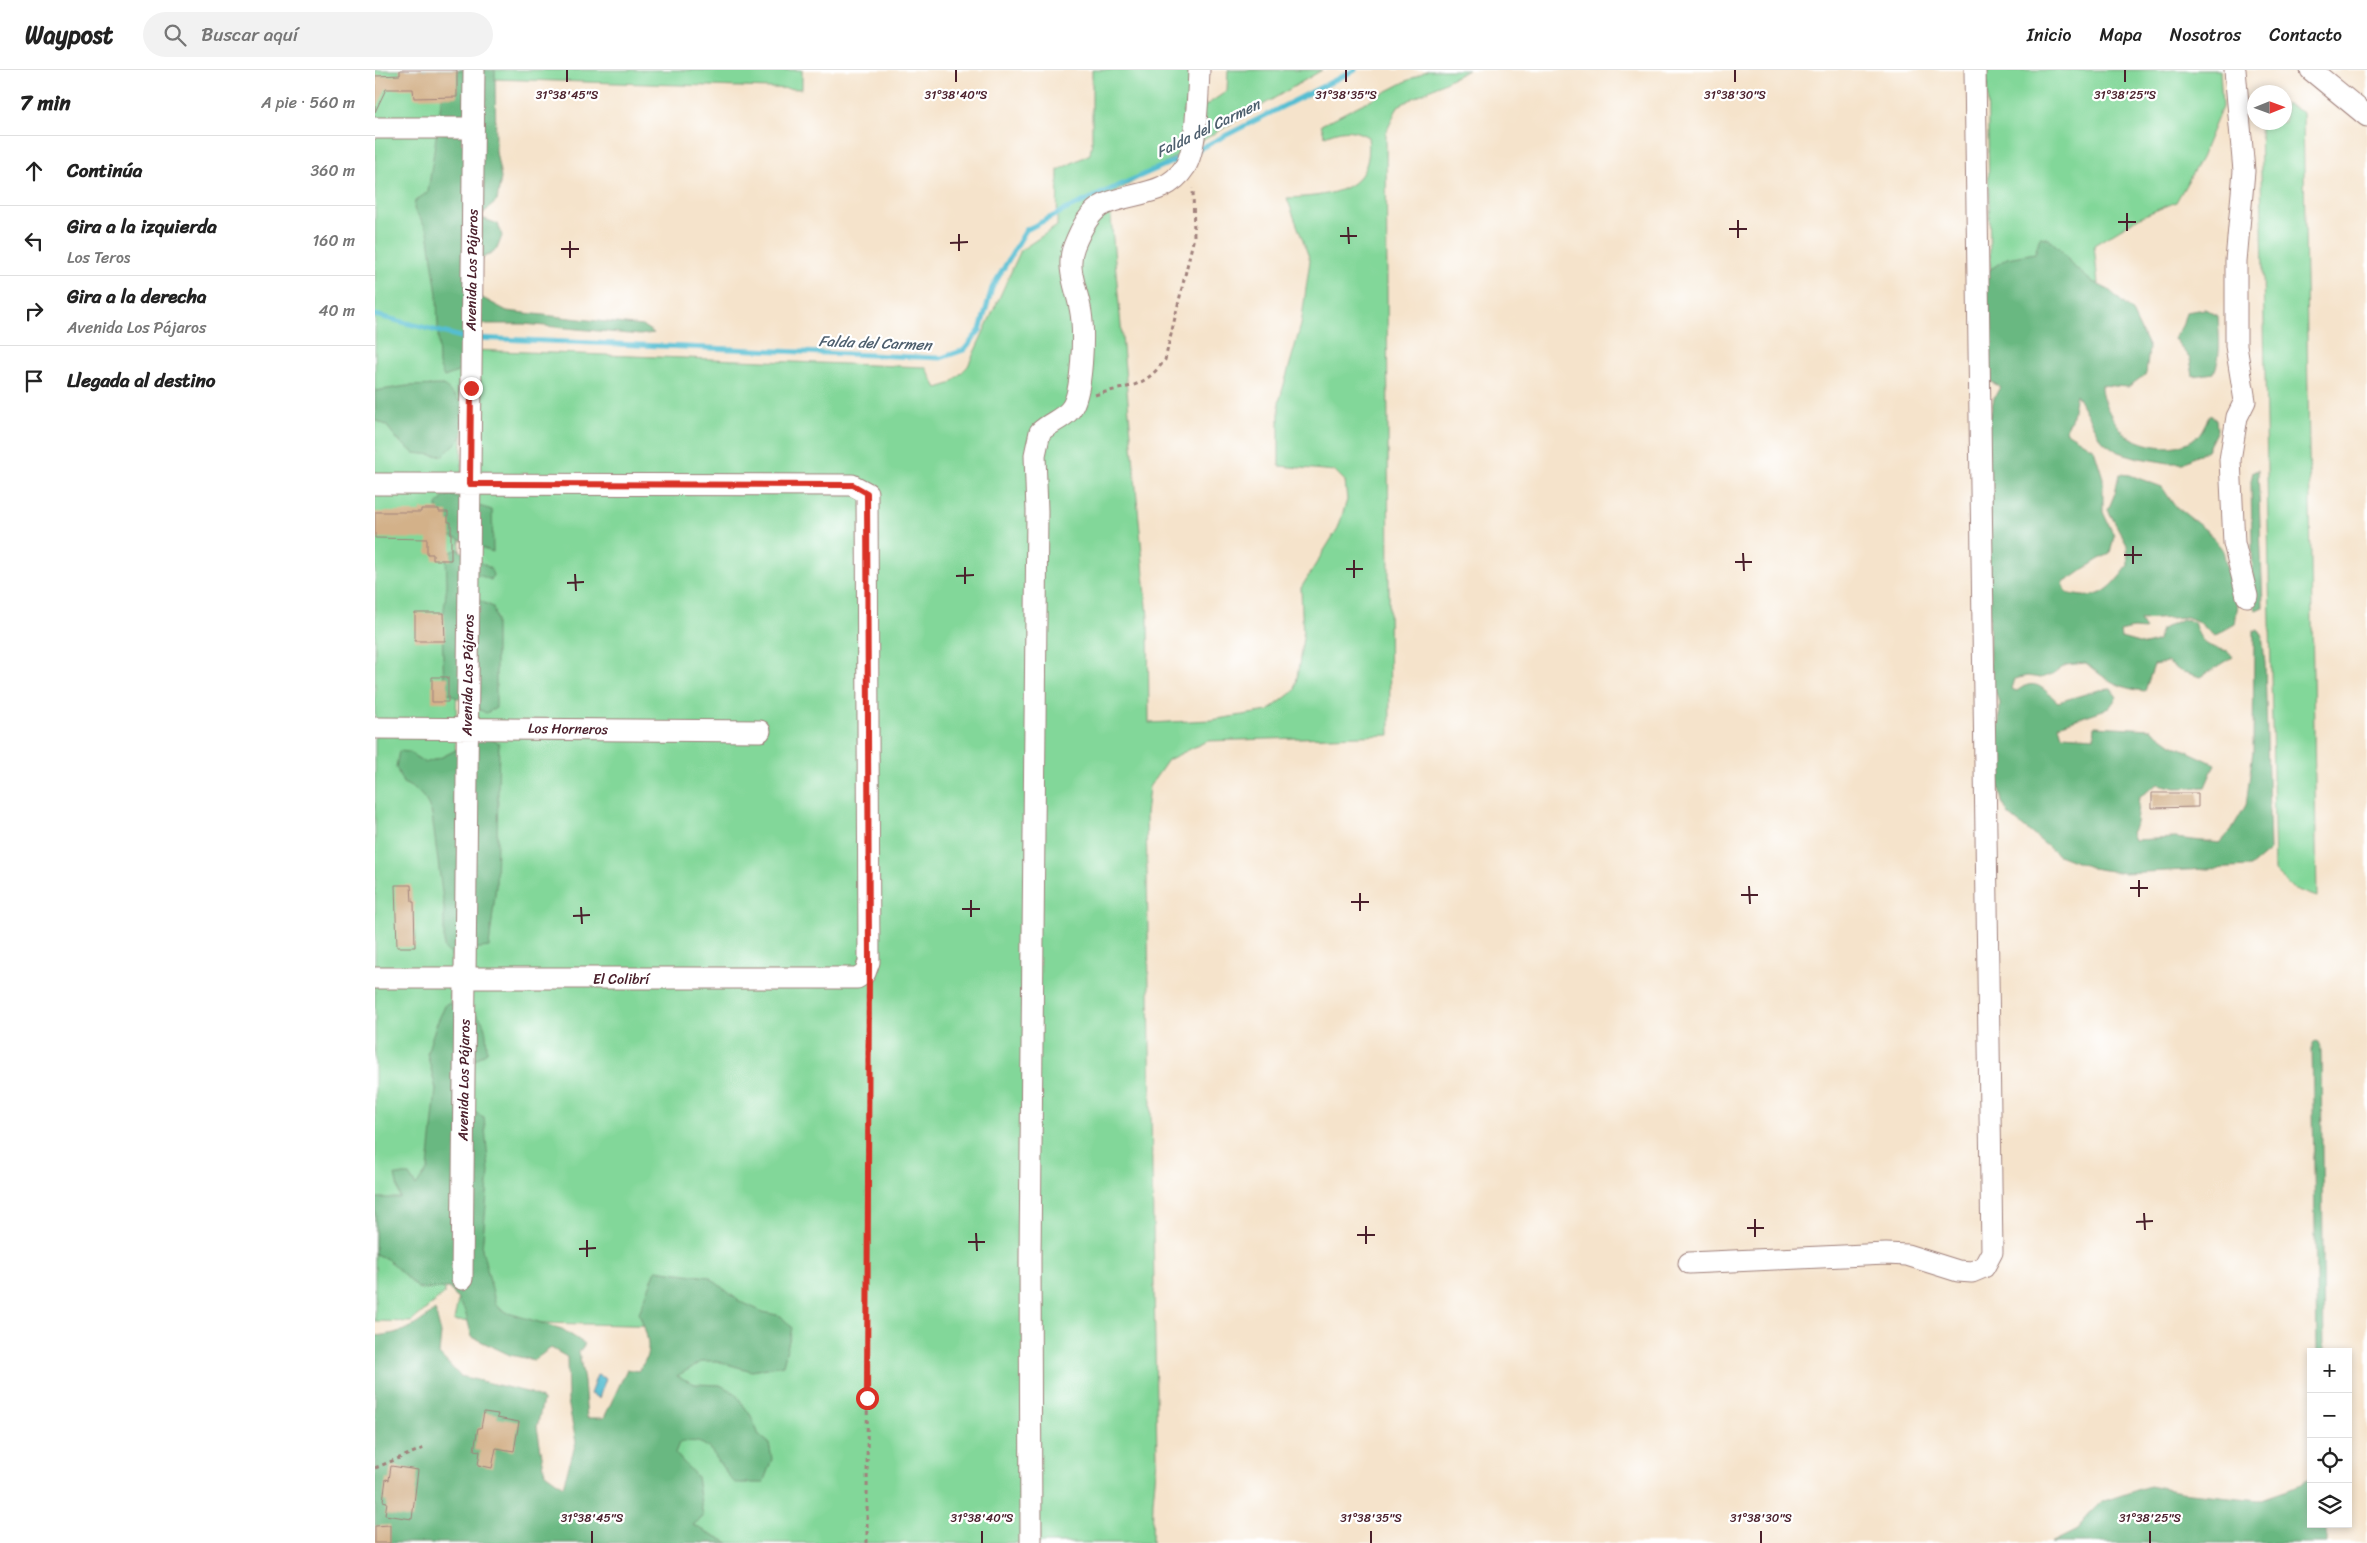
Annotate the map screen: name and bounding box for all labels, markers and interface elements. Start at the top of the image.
search box [143,12,493,57]
text: Waypost [25,14,113,56]
text: Buscar aquí [201,18,298,51]
text: Inicio [2027,19,2072,51]
text: Mapa [2100,19,2142,51]
text: Nosotros [2170,19,2241,51]
text: Contacto [2269,19,2342,51]
icon: search [161,21,189,49]
text: 7 min [20,84,71,122]
text: 31°38'45"S [536,84,599,106]
text: 31°38'40"S [925,84,988,106]
text: 31°38'35"S [1315,84,1377,106]
text: 31°38'30"S [1704,84,1766,106]
text: 31°38'25"S [2094,84,2156,106]
north arrow [2247,85,2292,130]
text: A pie · 560 m [261,88,355,117]
water label: Falda del Carmen [1152,91,1266,164]
text: Continúa [67,154,142,187]
text: 360 m [311,156,355,185]
icon: ahead [20,157,48,185]
street label: Avenida Los Pájaros [458,208,486,332]
text: Gira a la izquierda [67,210,217,243]
text: 160 m [312,226,355,255]
icon: left [20,227,48,255]
text: Los Teros [67,243,130,272]
text: Gira a la derecha [67,280,206,313]
text: 40 m [318,296,355,325]
icon: right [20,297,48,325]
text: Avenida Los Pájaros [67,313,206,342]
water label: Falda del Carmen [818,328,934,358]
text: Llegada al destino [67,364,216,397]
icon: arrive [20,367,48,395]
route end [460,377,483,400]
street label: Avenida Los Pájaros [454,613,482,737]
street label: Los Horneros [528,716,609,742]
street label: El Colibrí [593,967,651,992]
street label: Avenida Los Pájaros [450,1018,478,1142]
map controls [2307,1348,2352,1528]
button: + [2307,1348,2352,1393]
route start [856,1387,879,1410]
button: − [2307,1393,2352,1438]
button: locate [2307,1438,2352,1483]
button: layers [2307,1483,2352,1528]
text: 31°38'45"S [561,1507,624,1529]
text: 31°38'40"S [951,1507,1014,1529]
text: 31°38'35"S [1340,1507,1402,1529]
text: 31°38'30"S [1730,1507,1792,1529]
text: 31°38'25"S [2119,1507,2181,1529]

